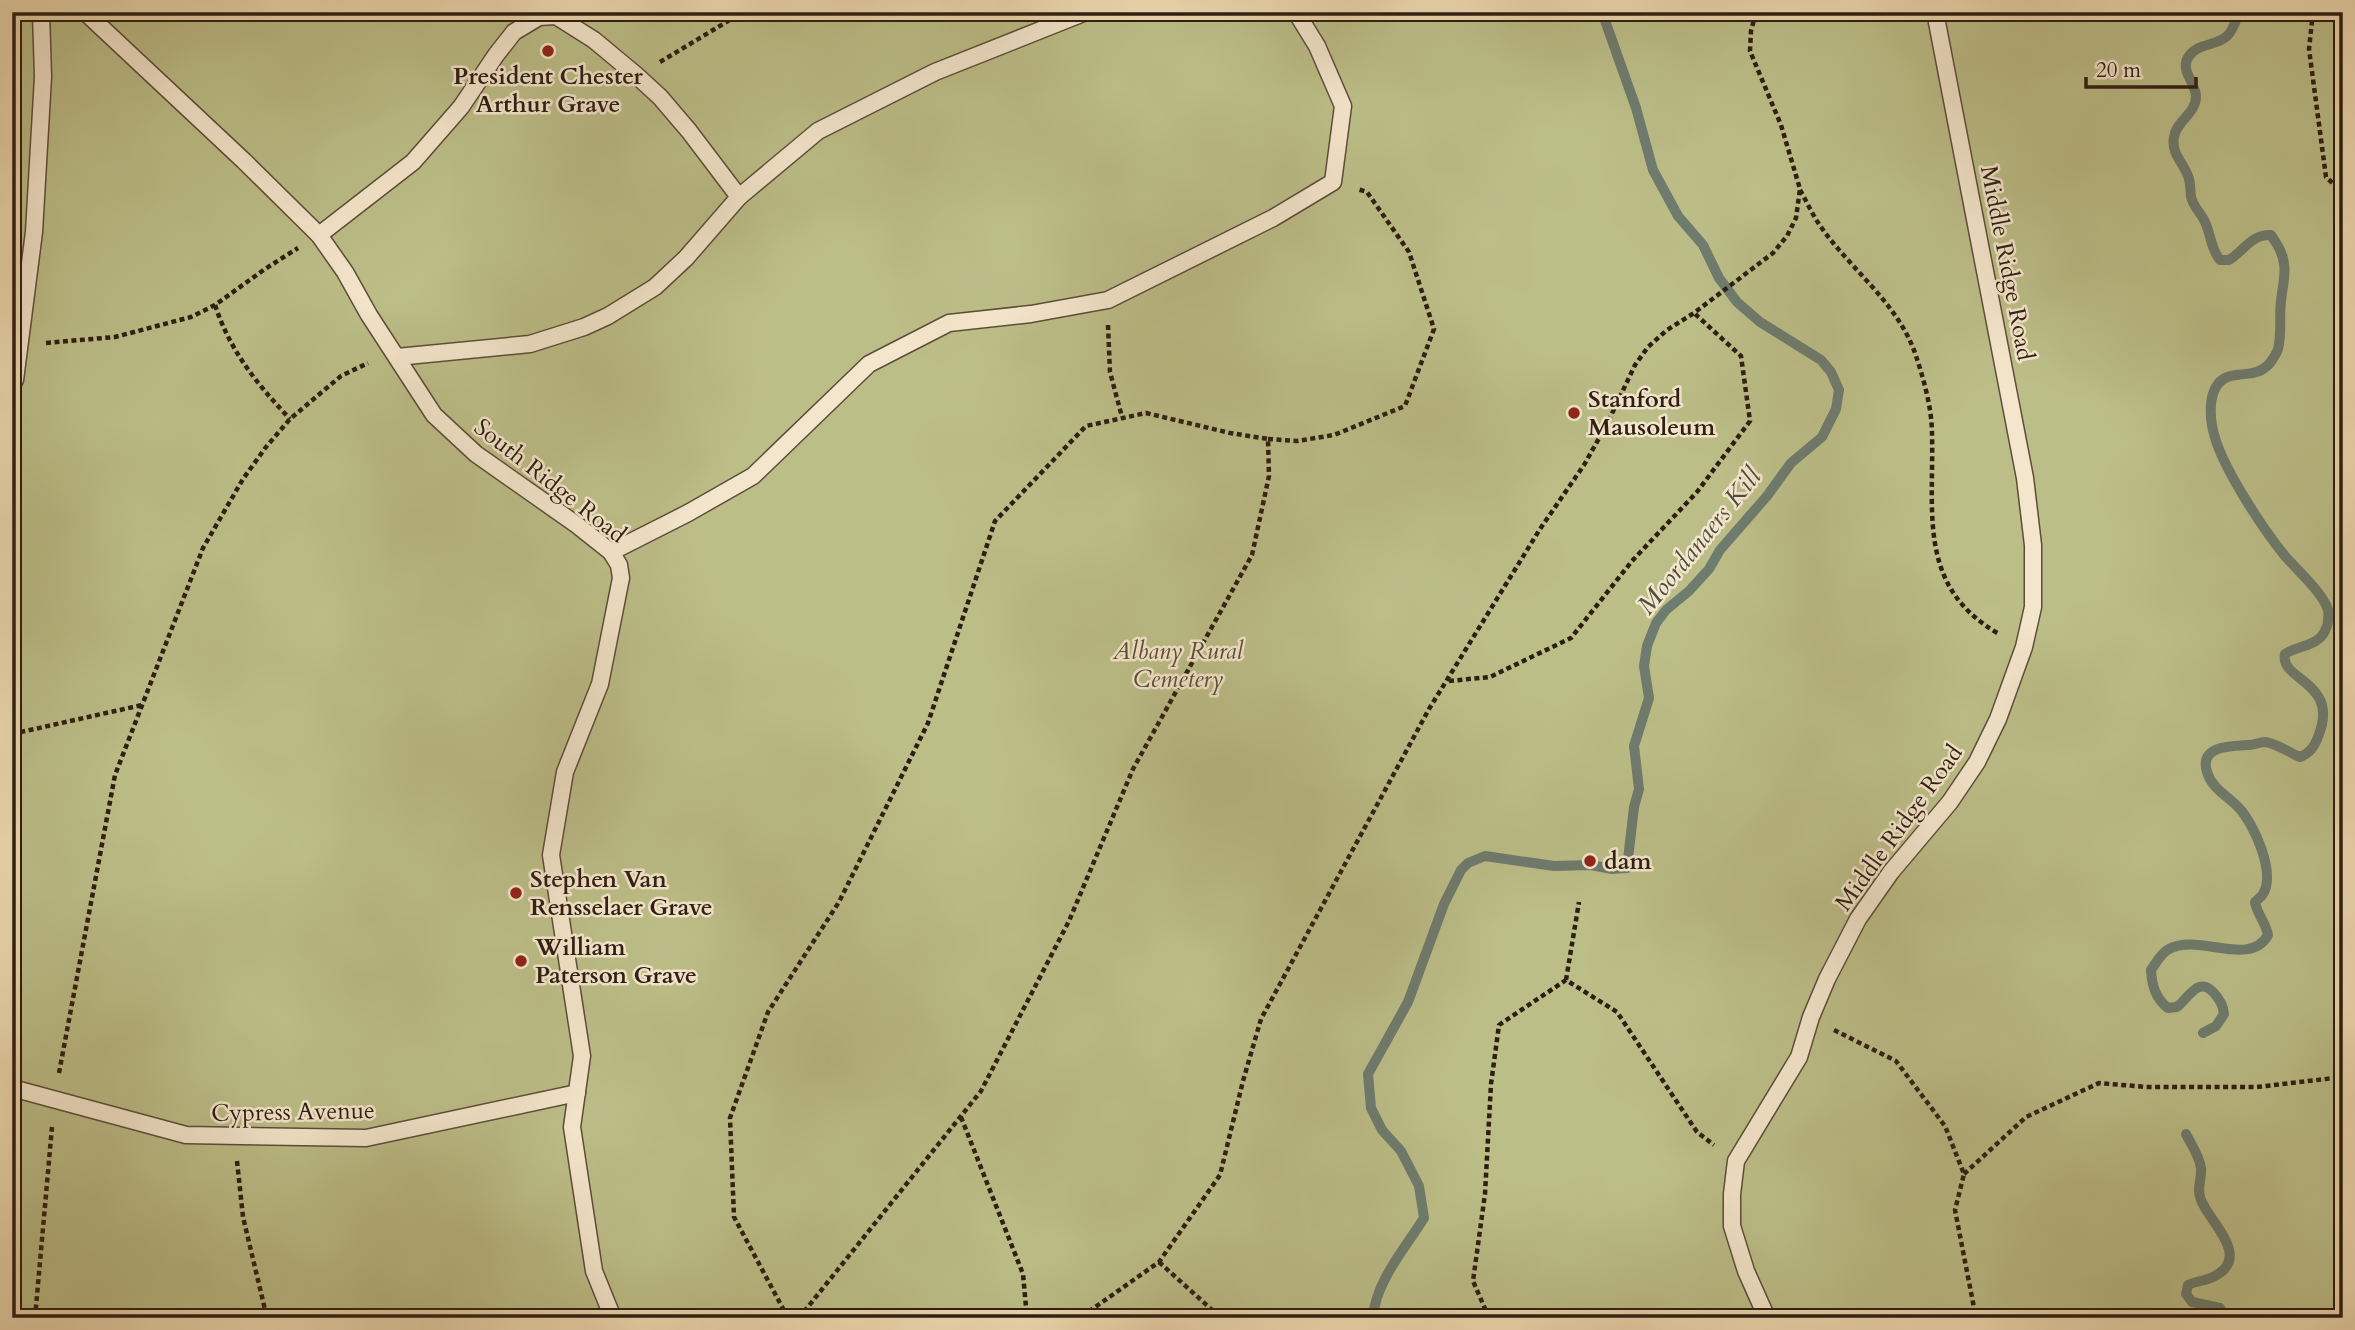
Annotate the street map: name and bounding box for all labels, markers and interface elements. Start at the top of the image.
marker: President Chester Arthur Grave [540,43,556,59]
scale bar [2086,46,2196,90]
text: 20 m [2096,56,2141,85]
place label: President Chester Arthur Grave [453,60,643,121]
street label: Middle Ridge Road [1972,163,2042,364]
place label: Stanford Mausoleum [1588,383,1716,444]
marker: Stanford Mausoleum [1566,405,1582,421]
street label: South Ridge Road [467,411,633,551]
water label: Moordanaers Kill [1629,459,1770,622]
park label: Albany Rural Cemetery [1112,635,1245,696]
street label: Middle Ridge Road [1827,738,1971,918]
place label: dam [1604,845,1653,878]
marker: dam [1582,853,1598,869]
place label: Stephen Van Rensselaer Grave [530,863,713,924]
marker: Stephen Van Rensselaer Grave [508,885,524,901]
place label: William Paterson Grave [534,931,697,992]
marker: William Paterson Grave [513,953,529,969]
street label: Cypress Avenue [211,1094,375,1130]

